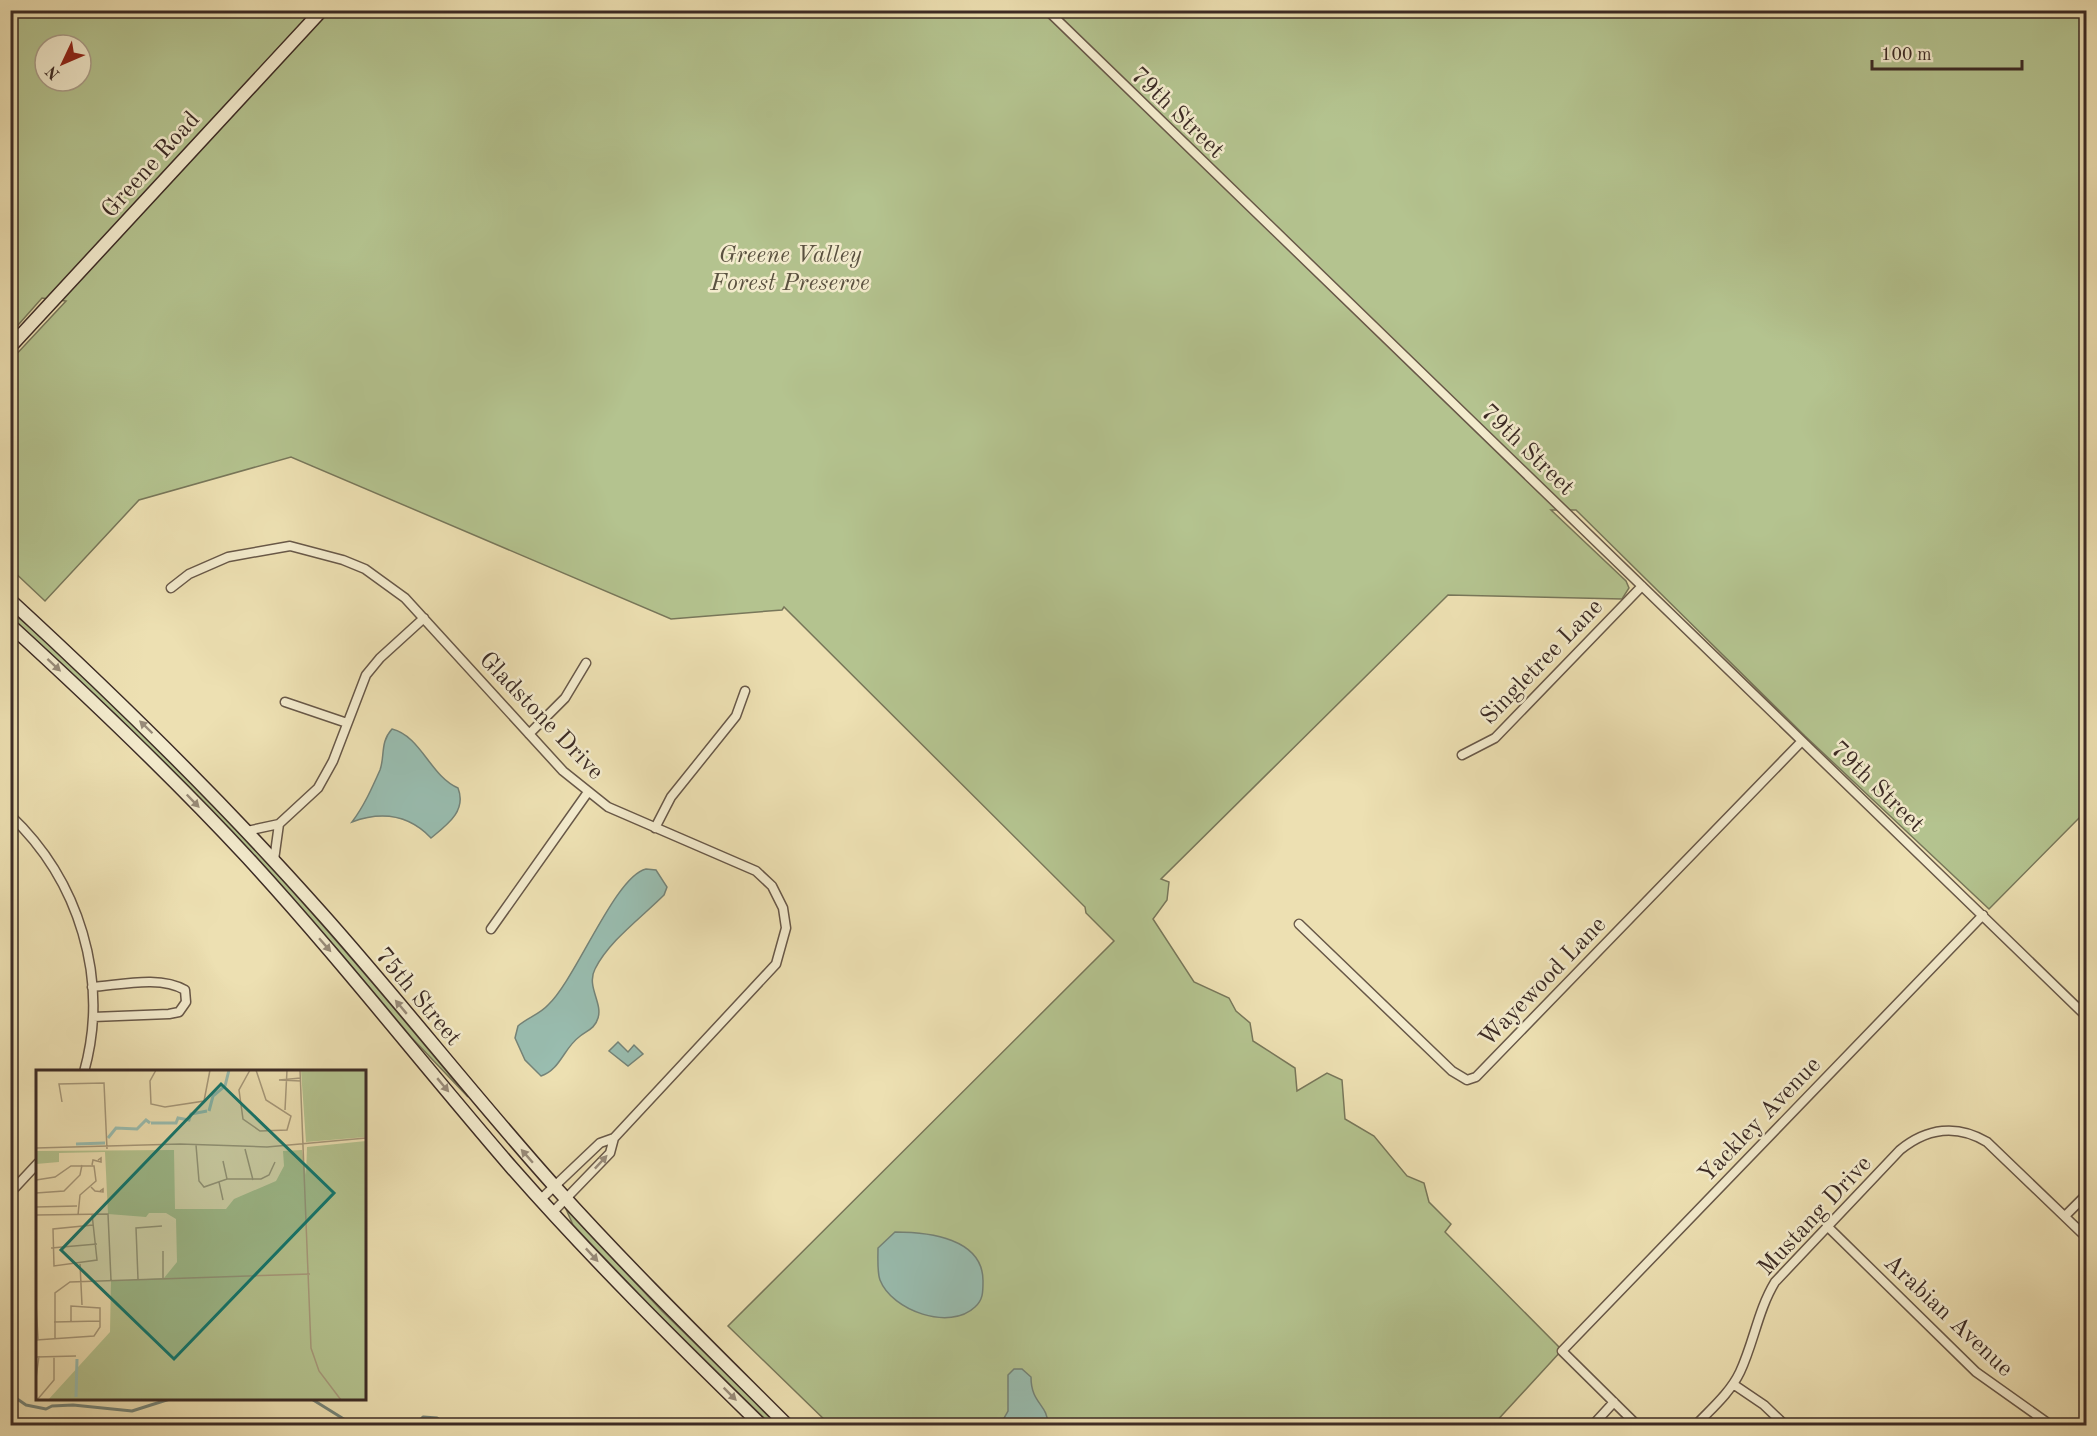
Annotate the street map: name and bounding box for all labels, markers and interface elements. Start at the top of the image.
north arrow [33,33,93,93]
scale bar [1872,33,2022,71]
text: 100 m [1881,46,1932,64]
text: N [43,62,64,82]
street label: 79th Street [1125,63,1228,164]
street label: Greene Road [98,108,205,223]
park label: Greene Valley Forest Preserve [709,244,870,296]
street label: 79th Street [1475,400,1578,501]
street label: Singletree Lane [1477,595,1608,730]
street label: Gladstone Drive [474,648,607,785]
one-way arrow [46,658,61,672]
one-way arrow [139,721,153,735]
street label: 79th Street [1825,737,1928,838]
one-way arrow [186,794,200,808]
street label: Wayewood Lane [1476,913,1611,1052]
one-way arrow [318,937,331,952]
street label: 75th Street [370,944,465,1051]
one-way arrow [395,999,408,1015]
street label: Yackley Avenue [1695,1053,1826,1188]
inset map [36,1070,366,1400]
one-way arrow [436,1077,449,1093]
one-way arrow [521,1149,534,1164]
street label: Mustang Drive [1754,1152,1877,1281]
one-way arrow [594,1156,608,1170]
one-way arrow [585,1248,599,1262]
street label: Arabian Avenue [1879,1251,2017,1382]
one-way arrow [722,1386,736,1400]

